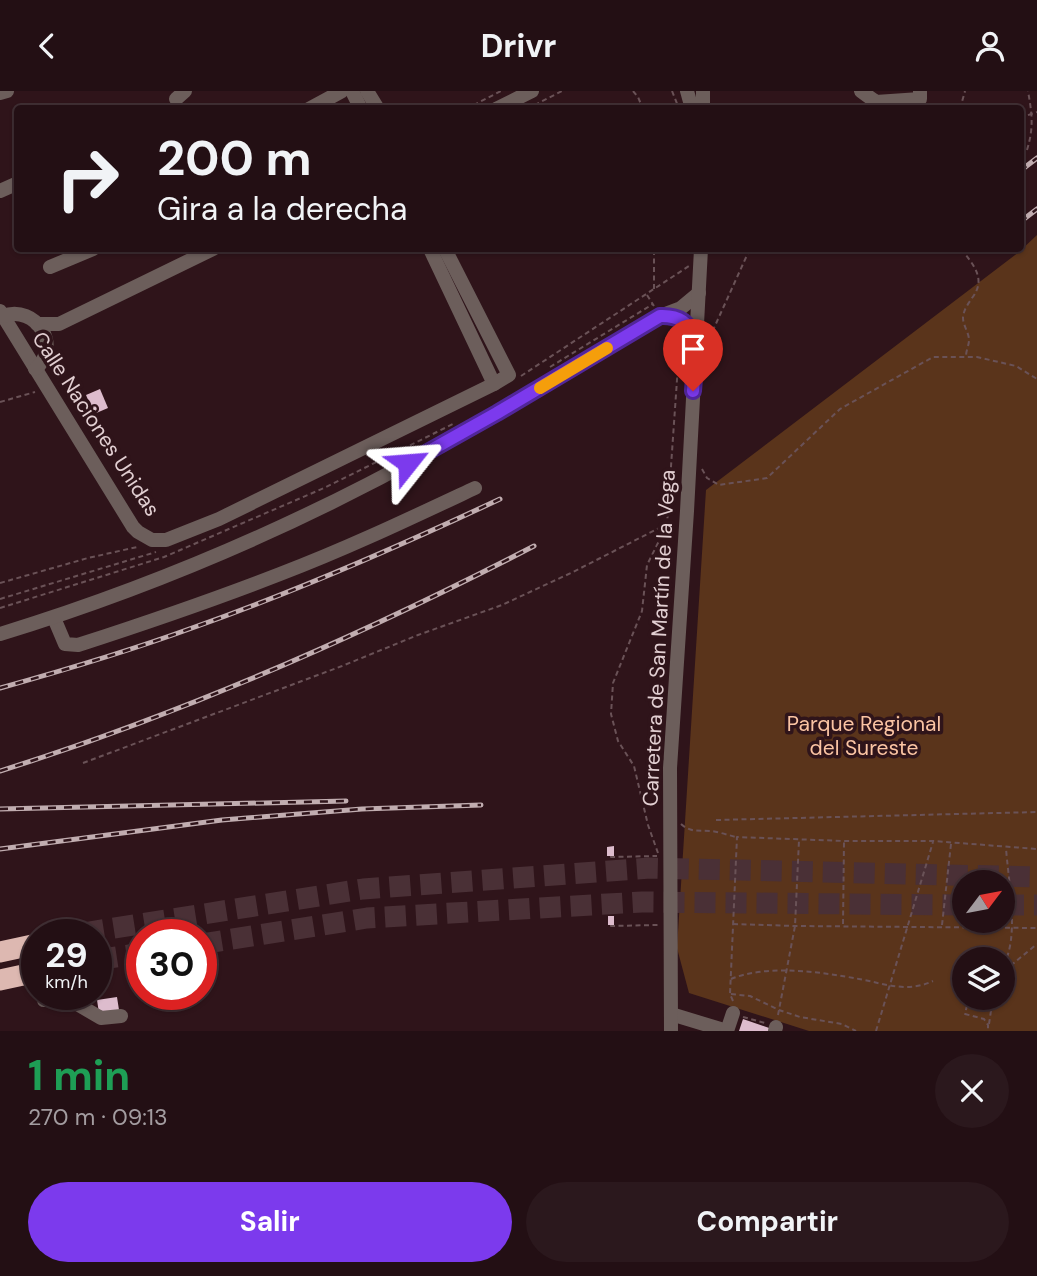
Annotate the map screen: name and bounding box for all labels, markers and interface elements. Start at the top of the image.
text: Drivr [481,25,556,67]
icon: back [28,27,66,65]
icon: person [971,27,1009,65]
text: 200 m [157,126,312,190]
icon: right [42,133,133,224]
text: Gira a la derecha [157,188,407,230]
pin [663,319,723,391]
street label: Calle Naciones Unidas [26,326,166,522]
icon: arrive [674,330,712,368]
position arrow [371,426,445,500]
street label: Carretera de San Martín de la Vega [636,469,682,807]
park label: Parque Regional del Sureste [787,710,941,762]
north arrow [952,870,1015,933]
map controls [952,870,1015,1010]
speed limit sign: 30 [126,919,217,1010]
text: 29 [45,932,88,978]
button: layers [952,947,1015,1010]
text: km/h [45,970,88,994]
text: 1 min [28,1048,130,1103]
button: close [935,1054,1009,1128]
text: 270 m · 09:13 [28,1102,168,1132]
button: Salir [28,1182,512,1262]
button: Compartir [526,1182,1009,1262]

